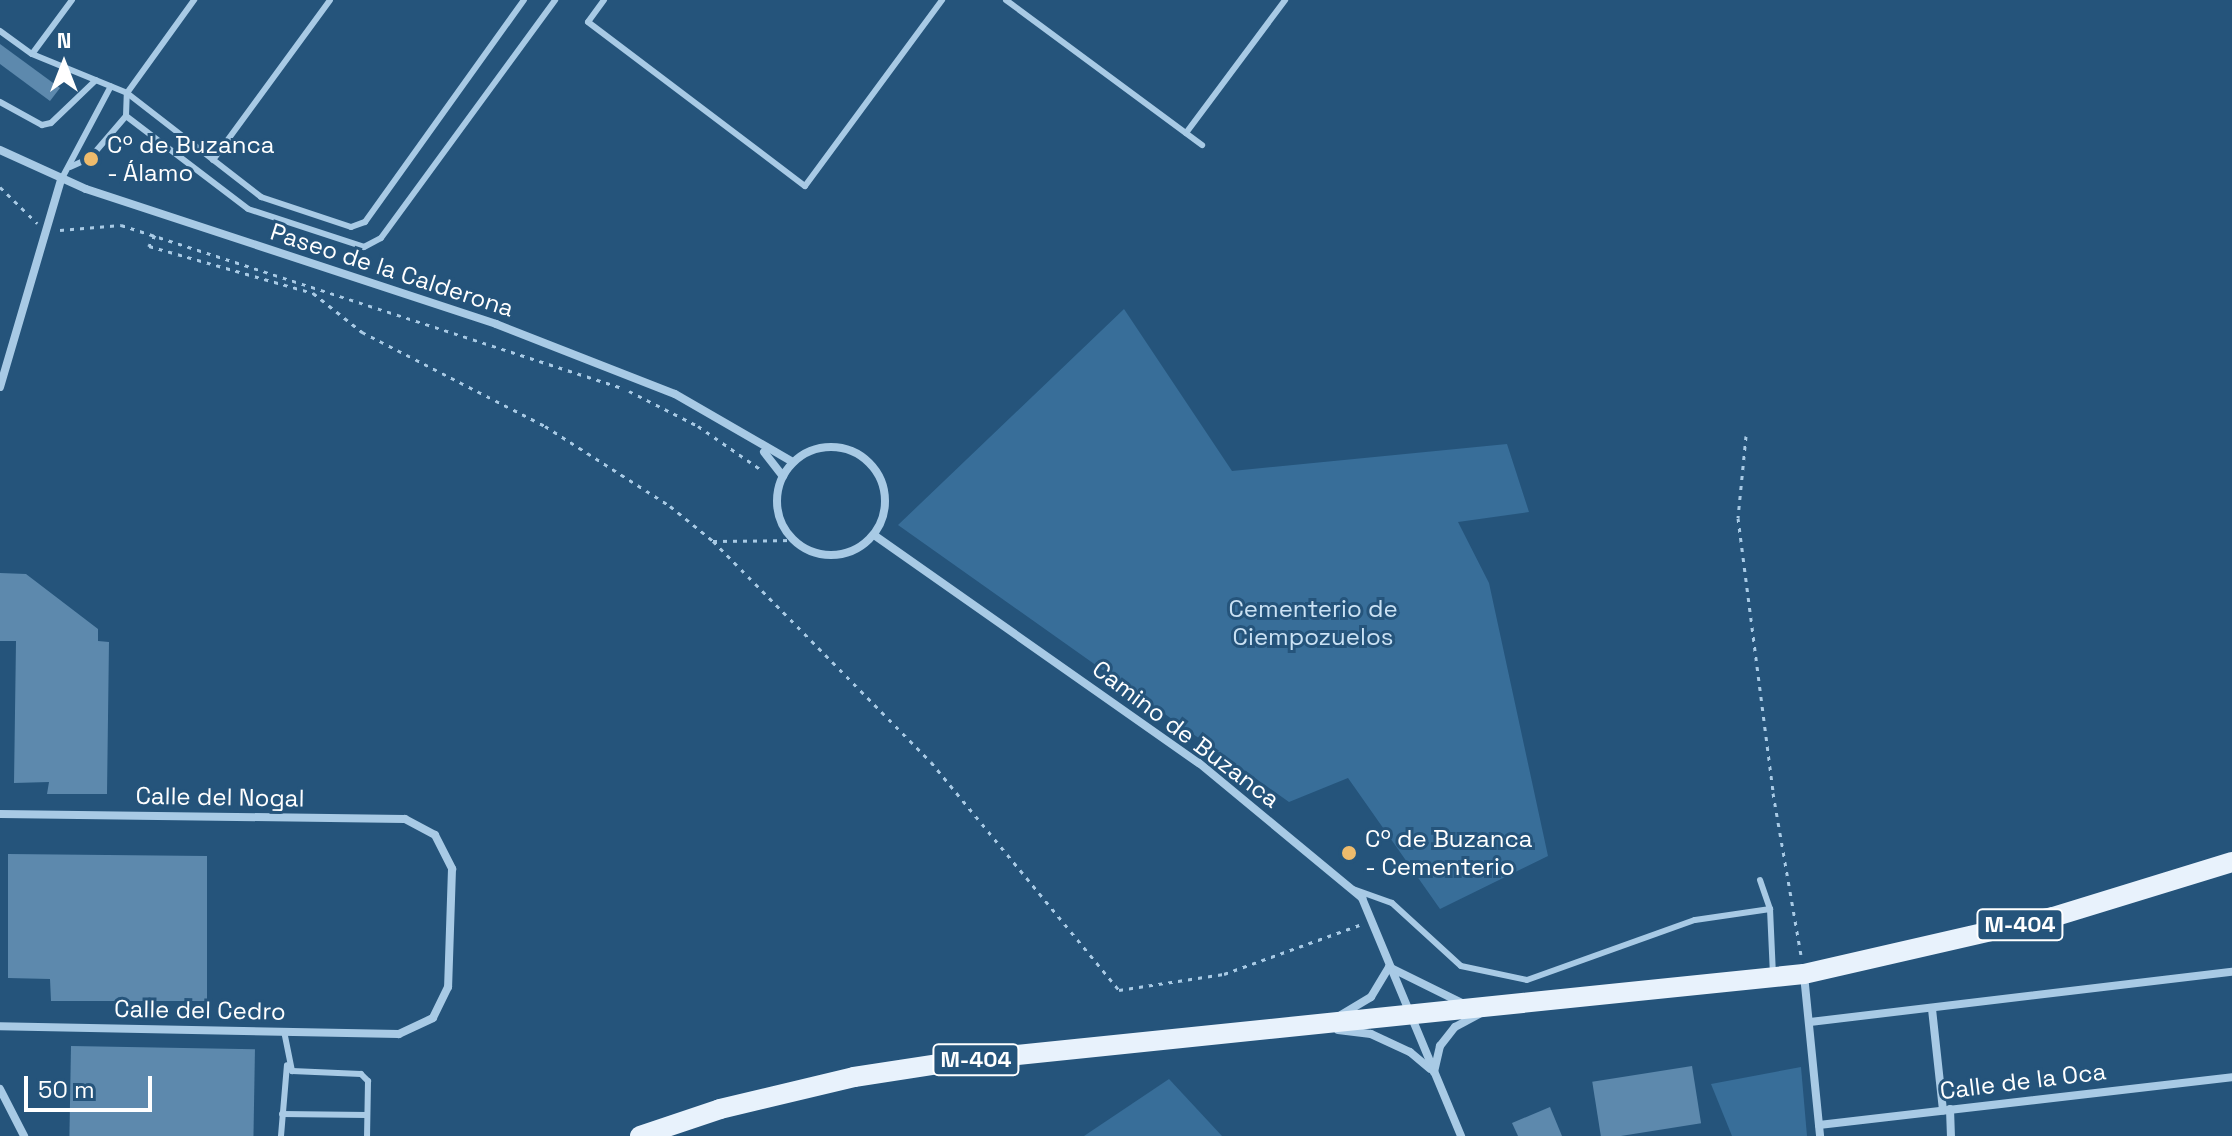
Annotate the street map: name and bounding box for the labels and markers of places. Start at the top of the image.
place label: Cº de Buzanca - Álamo [107,131,275,187]
marker: Cº de Buzanca - Álamo [82,150,100,168]
place label: Cº de Buzanca - Cementerio [1365,825,1533,881]
marker: Cº de Buzanca - Cementerio [1340,844,1358,862]

